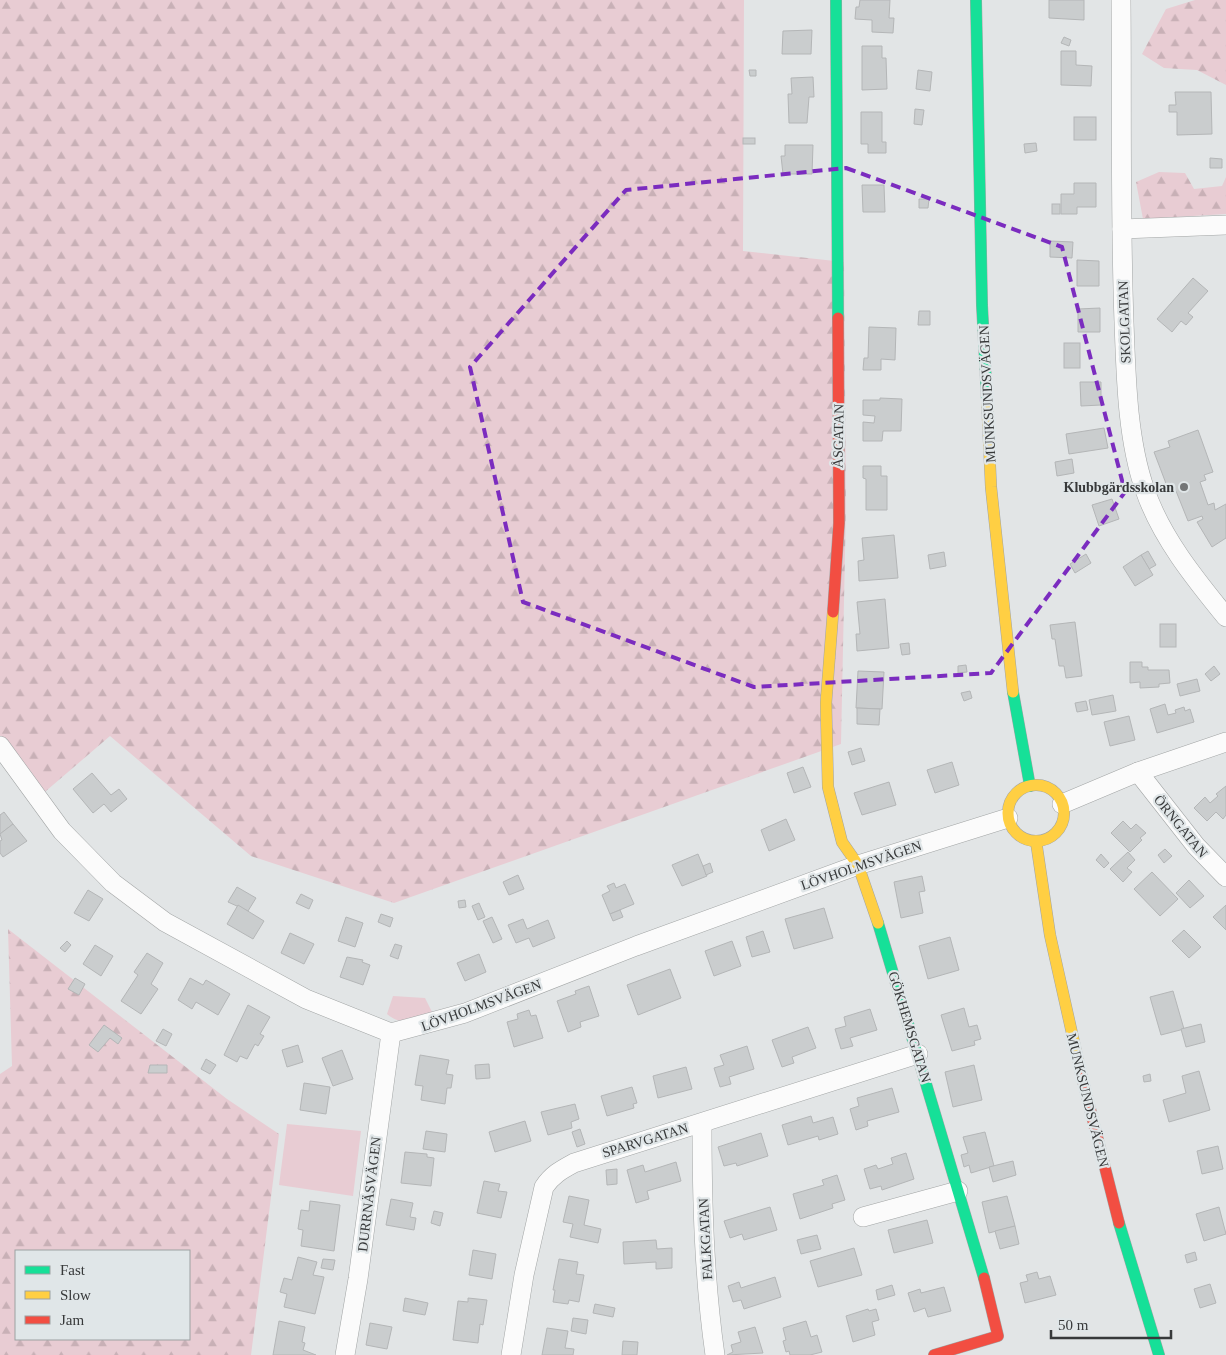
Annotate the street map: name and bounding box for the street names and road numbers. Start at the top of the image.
street label: SKOLGATAN [1116,280,1133,364]
street label: MUNKSUNDSVÄGEN [975,325,999,463]
street label: ÅSGATAN [830,404,847,468]
street label: ÖRNGATAN [1151,791,1211,861]
street label: LÖVHOLMSVÄGEN [798,837,924,893]
street label: GÖKHEMSGATAN [885,969,935,1085]
street label: LÖVHOLMSVÄGEN [419,976,543,1034]
street label: MUNKSUNDSVÄGEN [1064,1031,1112,1169]
street label: SPARVGATAN [600,1120,690,1161]
street label: DURRNÄSVÄGEN [354,1136,384,1252]
street label: FALKGATAN [696,1198,715,1280]

